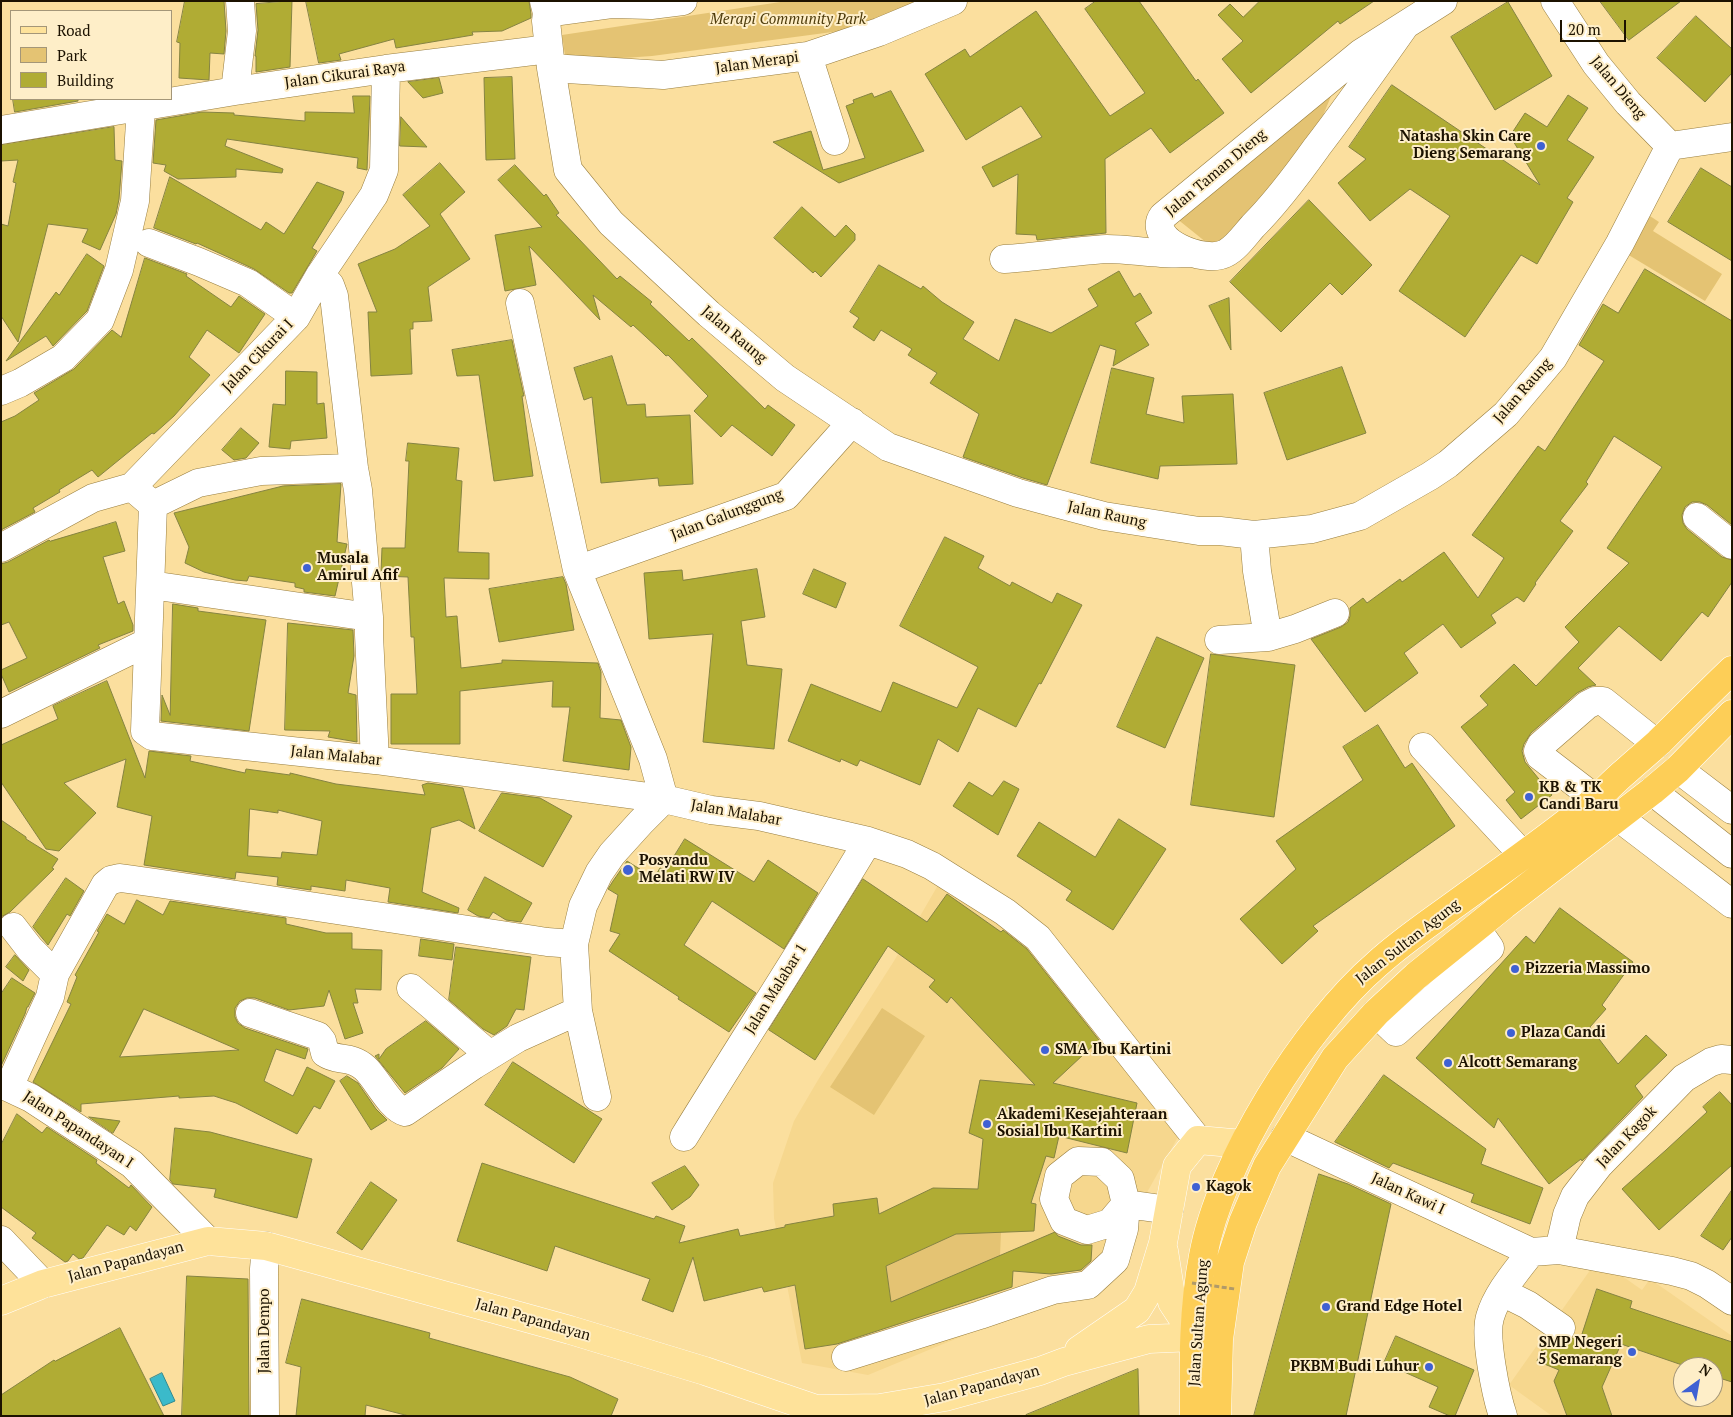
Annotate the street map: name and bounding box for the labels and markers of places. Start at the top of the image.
place label: Natasha Skin Care Dieng Semarang [1400,128,1531,163]
marker: Natasha Skin Care Dieng Semarang [1535,140,1547,152]
place label: Musala Amirul Afif [317,550,398,585]
marker: Musala Amirul Afif [301,562,313,574]
place label: KB & TK Candi Baru [1539,779,1619,814]
marker: KB & TK Candi Baru [1523,791,1535,803]
place label: Posyandu Melati RW IV [639,852,735,887]
marker: Posyandu Melati RW IV [621,863,635,877]
place label: Pizzeria Massimo [1525,960,1650,978]
marker: Pizzeria Massimo [1509,963,1521,975]
place label: Plaza Candi [1521,1024,1606,1042]
marker: Plaza Candi [1505,1027,1517,1039]
place label: SMA Ibu Kartini [1055,1041,1171,1059]
marker: SMA Ibu Kartini [1039,1044,1051,1056]
place label: Alcott Semarang [1458,1054,1577,1072]
marker: Alcott Semarang [1442,1057,1454,1069]
place label: Akademi Kesejahteraan Sosial Ibu Kartini [997,1106,1167,1141]
marker: Akademi Kesejahteraan Sosial Ibu Kartini [981,1118,993,1130]
place label: Kagok [1206,1178,1251,1196]
marker: Kagok [1190,1181,1202,1193]
place label: Grand Edge Hotel [1336,1298,1462,1316]
marker: Grand Edge Hotel [1320,1301,1332,1313]
place label: SMP Negeri 5 Semarang [1538,1334,1622,1369]
marker: SMP Negeri 5 Semarang [1626,1346,1638,1358]
place label: PKBM Budi Luhur [1290,1358,1419,1376]
marker: PKBM Budi Luhur [1423,1361,1435,1373]

